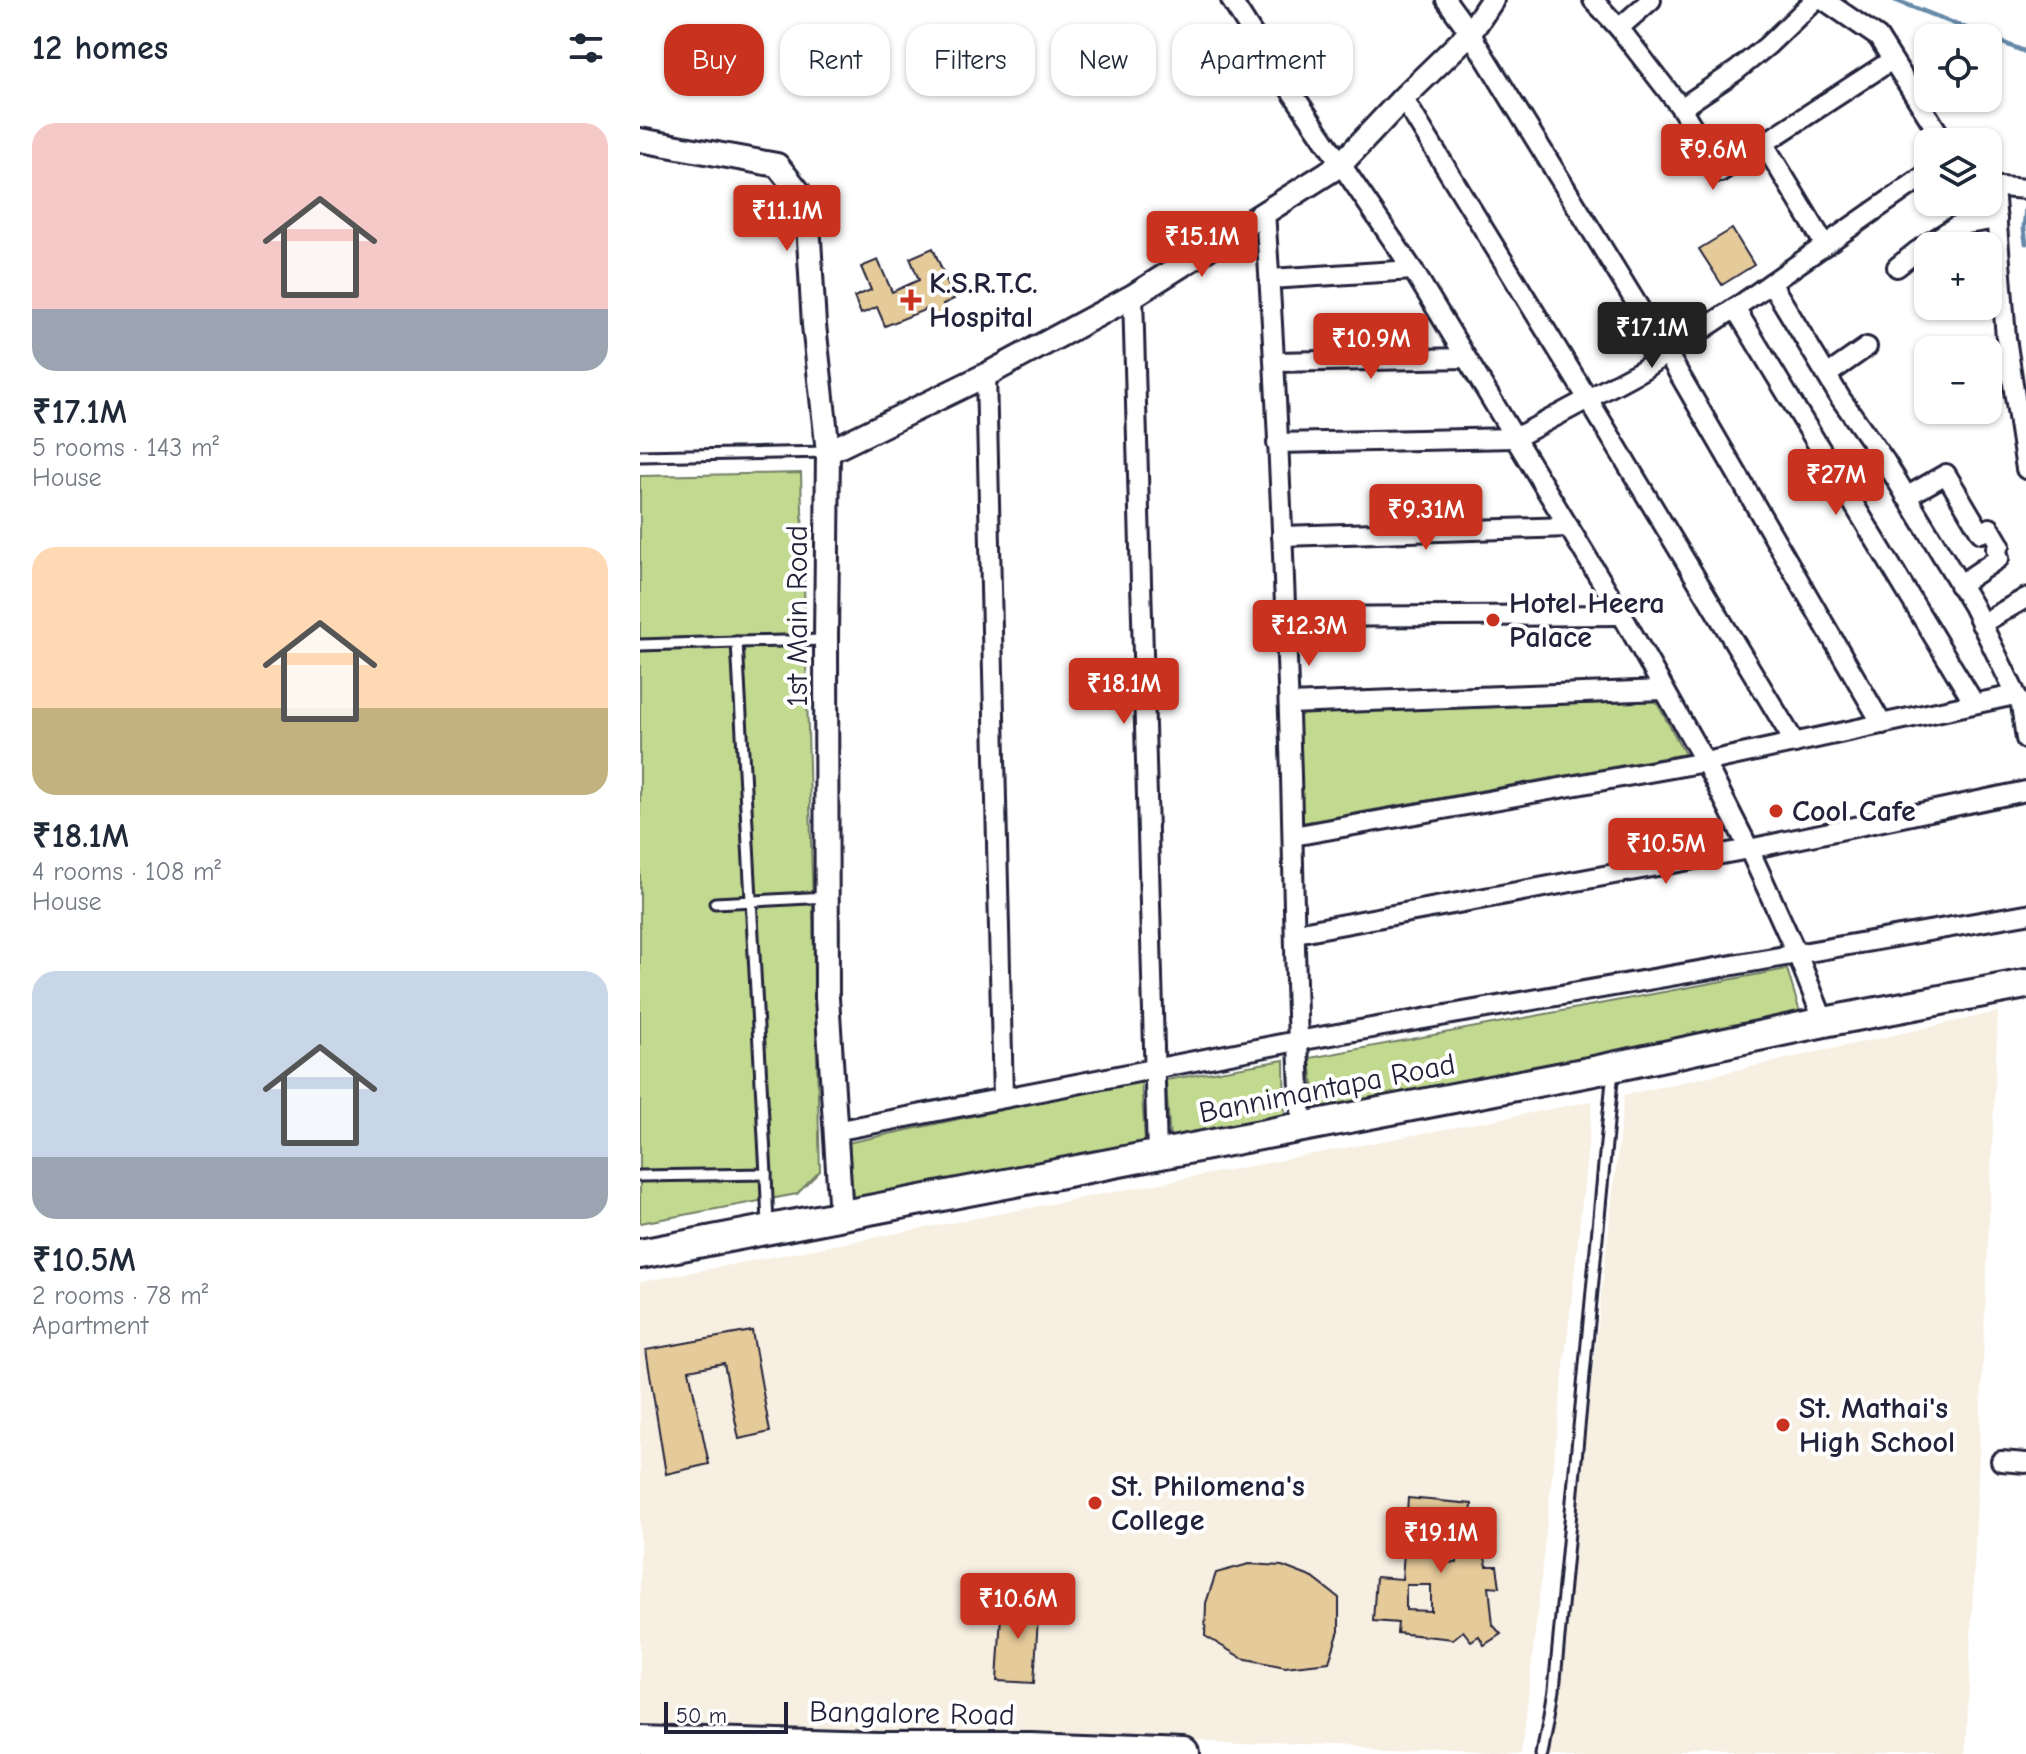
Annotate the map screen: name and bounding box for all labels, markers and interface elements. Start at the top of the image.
chip: Buy [664,24,764,96]
chip: Rent [780,24,890,96]
chip: Filters [906,24,1035,96]
chip: New [1051,24,1156,96]
chip: Apartment [1172,24,1353,96]
map controls [1914,24,2002,424]
button: locate [1914,24,2002,112]
icon: filters [564,26,608,70]
text: 12 homes [32,28,168,68]
pin: ₹9.6M [1657,124,1769,192]
button: layers [1914,128,2002,216]
text: ₹9.6M [1679,135,1747,165]
icon: home [248,175,392,319]
pin: ₹11.1M [722,185,852,253]
text: ₹11.1M [751,196,823,226]
pin: ₹15.1M [1137,211,1267,279]
text: ₹15.1M [1165,222,1239,252]
button: + [1914,232,2002,320]
place label: K.S.R.T.C. Hospital [929,266,1038,335]
marker: K.S.R.T.C. Hospital [900,289,922,311]
pin: ₹17.1M [1587,302,1717,370]
pin: ₹10.9M [1306,313,1436,381]
text: ₹17.1M [1616,313,1688,343]
text: ₹10.9M [1331,324,1411,354]
button: − [1914,336,2002,424]
text: ₹17.1M [32,392,127,432]
text: 5 rooms · 143 m² [32,433,219,463]
pin: ₹27M [1789,449,1883,517]
text: ₹27M [1806,460,1866,490]
text: House [32,463,102,493]
pin: ₹9.31M [1361,484,1491,552]
text: ₹9.31M [1387,495,1465,525]
street label: 1st Main Road [780,525,815,707]
place label: Hotel Heera Palace [1509,586,1665,655]
icon: home [248,599,392,743]
pin: ₹12.3M [1244,600,1374,668]
text: ₹12.3M [1271,611,1347,641]
marker: Hotel Heera Palace [1484,611,1502,629]
pin: ₹18.1M [1059,658,1189,726]
text: ₹18.1M [1087,669,1161,699]
place label: Cool Cafe [1792,794,1916,829]
marker: Cool Cafe [1767,802,1785,820]
text: ₹18.1M [32,816,129,856]
pin: ₹10.5M [1601,818,1731,886]
text: ₹10.5M [1626,829,1706,859]
text: 4 rooms · 108 m² [32,857,221,887]
text: House [32,887,102,917]
icon: home [248,1023,392,1167]
street label: Bannimantapa Road [1196,1046,1458,1131]
text: ₹10.5M [32,1240,136,1280]
text: 2 rooms · 78 m² [32,1281,208,1311]
text: Apartment [32,1311,148,1341]
place label: St. Mathai's High School [1799,1391,1955,1460]
marker: St. Mathai's High School [1774,1416,1792,1434]
place label: St. Philomena's College [1111,1469,1305,1538]
marker: St. Philomena's College [1086,1494,1104,1512]
pin: ₹19.1M [1376,1507,1506,1575]
text: ₹19.1M [1404,1518,1478,1548]
pin: ₹10.6M [953,1573,1083,1641]
text: ₹10.6M [978,1584,1058,1614]
street label: Bangalore Road [809,1694,1015,1733]
scale bar [664,1698,788,1734]
text: 50 m [676,1703,727,1729]

